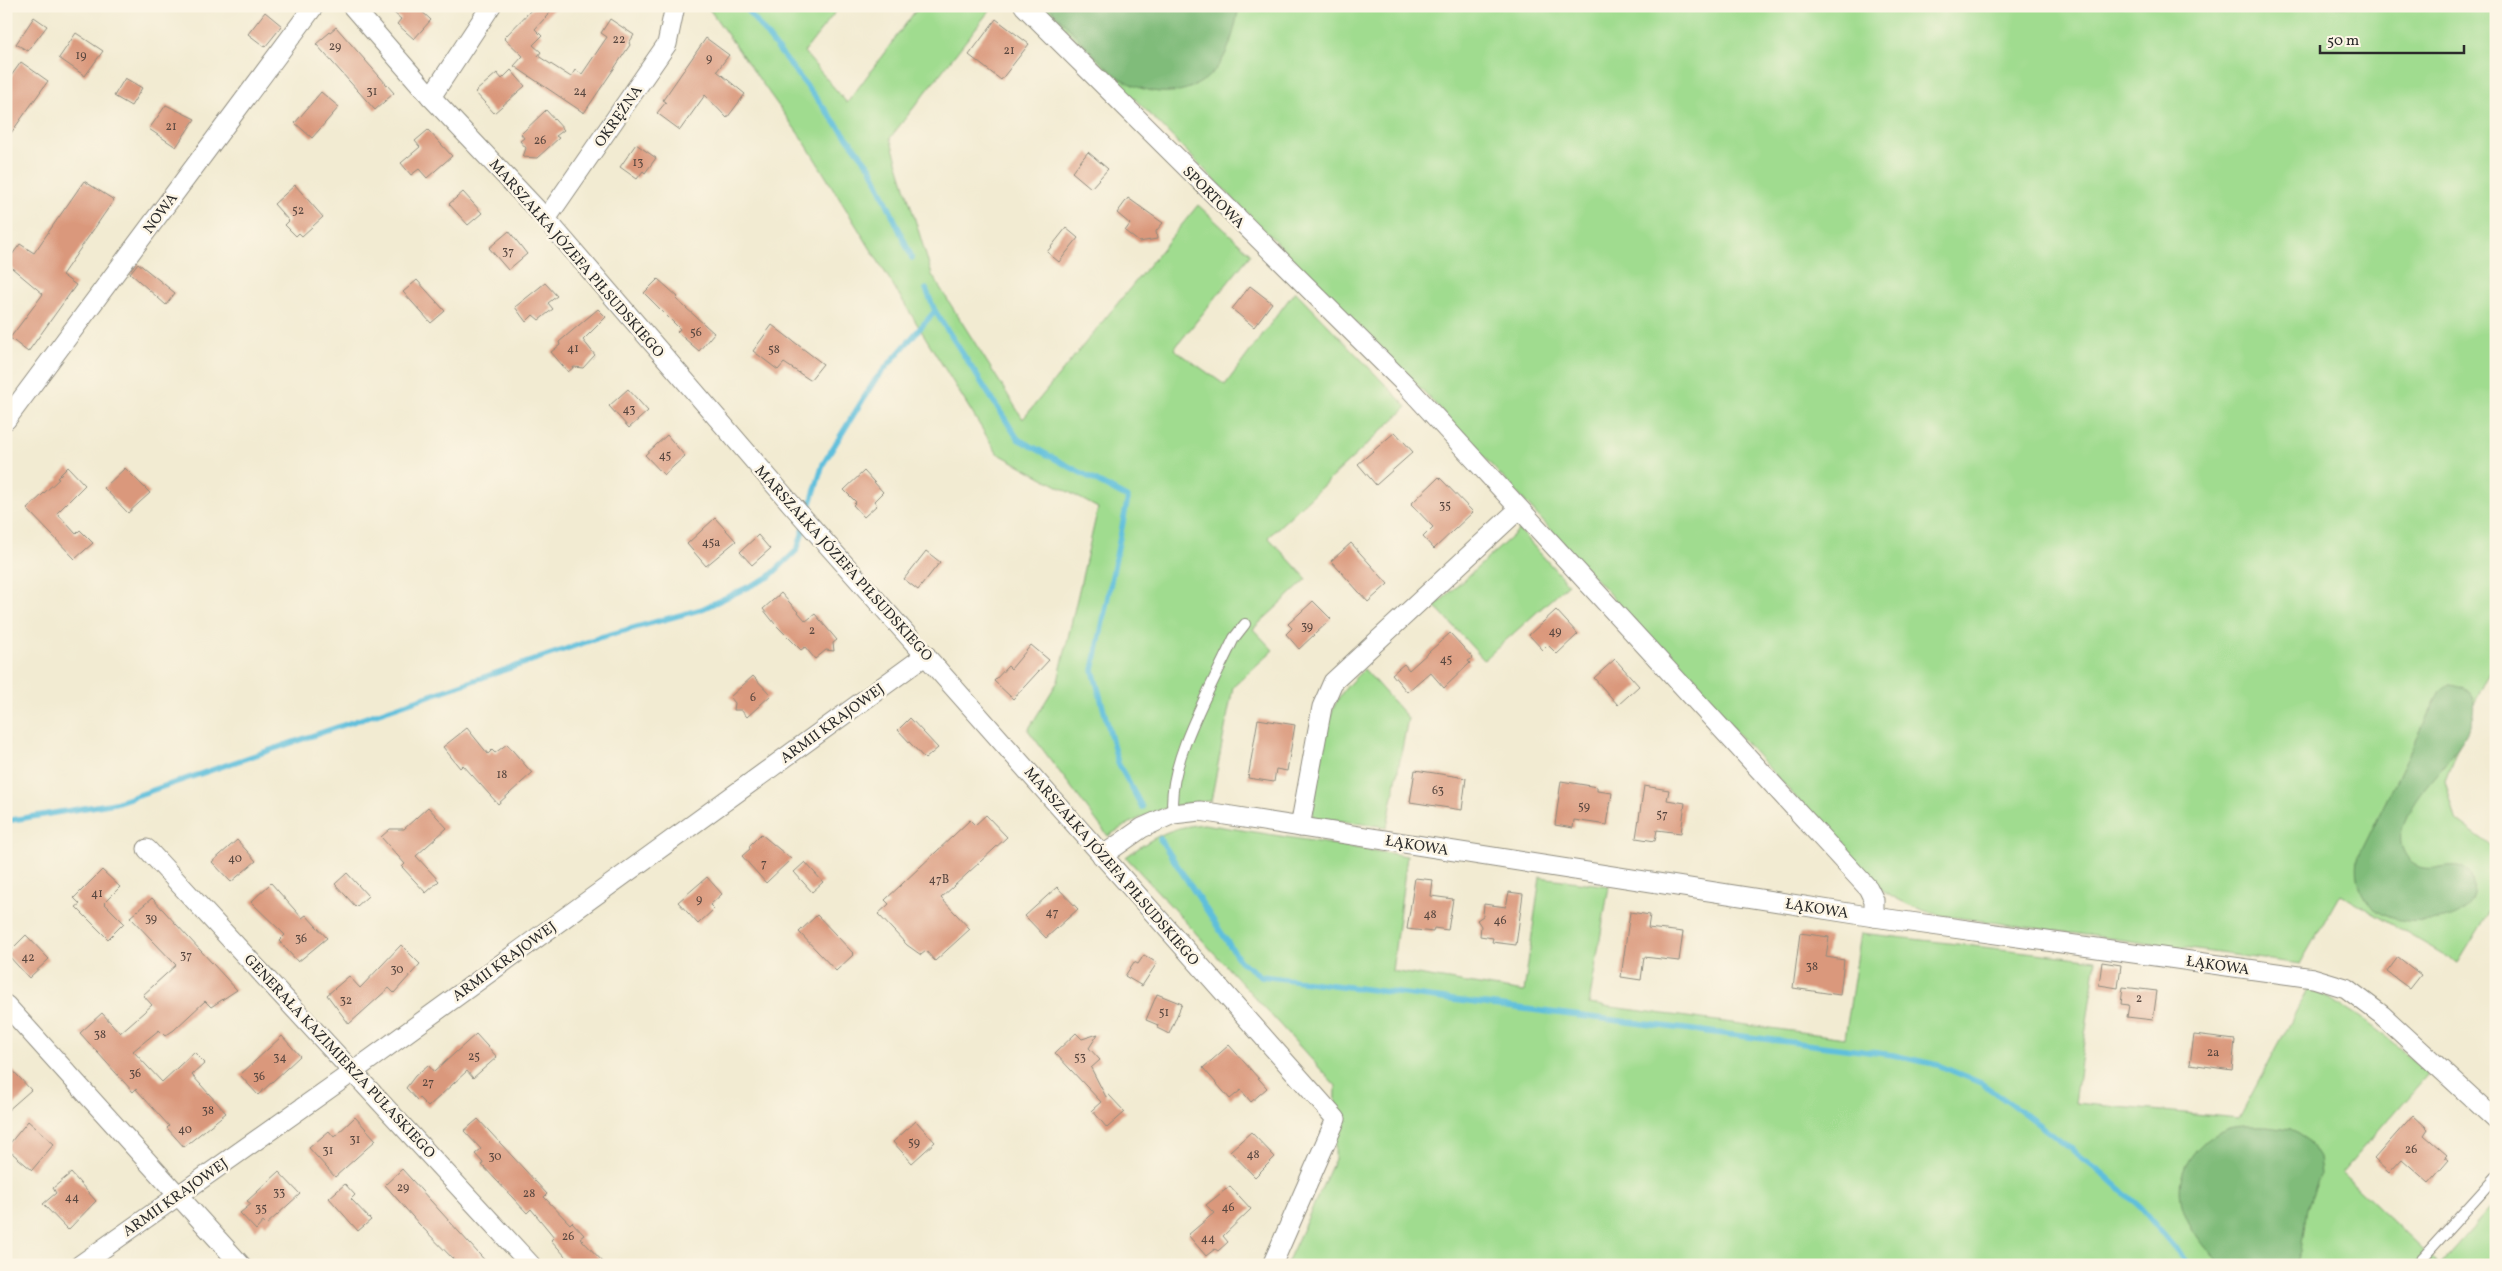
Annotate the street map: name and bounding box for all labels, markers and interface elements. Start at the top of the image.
scale bar [2320,22,2463,54]
text: 50 m [2327,31,2359,52]
house number: 22 [613,32,625,48]
house number: 29 [329,39,341,55]
house number: 21 [1003,43,1015,59]
house number: 19 [76,48,86,64]
house number: 9 [706,51,712,67]
street label: OKRĘŻNA [590,81,649,152]
house number: 31 [367,84,377,100]
house number: 24 [573,84,587,100]
house number: 21 [165,119,177,135]
house number: 26 [534,133,546,149]
street label: MARSZAŁKA JÓZEFA PIŁSUDSKIEGO [484,155,668,363]
house number: 13 [633,155,643,171]
street label: SPORTOWA [1177,162,1249,234]
street label: NOWA [139,189,184,239]
house number: 52 [292,203,304,219]
house number: 37 [502,244,514,260]
house number: 56 [690,325,702,341]
house number: 41 [567,341,579,357]
house number: 58 [768,342,780,358]
house number: 43 [623,402,635,418]
house number: 45 [659,448,672,464]
street label: MARSZAŁKA JÓZEFA PIŁSUDSKIEGO [749,461,937,667]
house number: 35 [1439,498,1451,514]
house number: 45a [702,535,720,551]
house number: 39 [1301,619,1313,635]
house number: 2 [809,623,815,639]
house number: 49 [1548,624,1562,640]
house number: 45 [1440,652,1453,668]
street label: ARMII KRAJOWEJ [777,679,889,769]
house number: 6 [750,690,756,706]
street label: MARSZAŁKA JÓZEFA PIŁSUDSKIEGO [1019,763,1203,971]
house number: 18 [497,767,507,783]
house number: 63 [1432,783,1444,799]
house number: 59 [1578,799,1590,815]
house number: 57 [1656,807,1668,823]
street label: ŁĄKOWA [1384,831,1450,862]
house number: 40 [228,851,242,867]
house number: 7 [761,856,767,872]
house number: 47B [929,872,949,888]
house number: 41 [91,886,103,902]
house number: 9 [696,892,702,908]
street label: ŁĄKOWA [1784,894,1850,925]
house number: 47 [1046,905,1059,921]
house number: 48 [1423,907,1437,923]
house number: 39 [145,911,157,927]
house number: 46 [1493,913,1507,929]
street label: ARMII KRAJOWEJ [449,917,561,1007]
house number: 36 [295,931,307,947]
house number: 37 [180,948,192,964]
house number: 42 [21,950,35,966]
street label: GENERAŁA KAZIMIERZA PUŁASKIEGO [238,950,440,1164]
street label: ŁĄKOWA [2185,952,2251,981]
house number: 38 [1806,959,1818,975]
house number: 30 [390,962,404,978]
house number: 2 [2136,991,2142,1007]
house number: 32 [340,993,352,1009]
house number: 51 [1159,1005,1169,1021]
house number: 38 [94,1027,106,1043]
house number: 2a [2207,1045,2219,1061]
house number: 25 [468,1049,480,1065]
house number: 34 [273,1050,287,1066]
house number: 53 [1074,1050,1086,1066]
house number: 36 [129,1066,141,1082]
house number: 36 [253,1069,265,1085]
house number: 27 [422,1075,434,1091]
house number: 38 [202,1103,214,1119]
house number: 40 [178,1122,192,1138]
house number: 31 [350,1132,360,1148]
house number: 59 [908,1135,920,1151]
house number: 26 [2405,1142,2417,1158]
house number: 31 [323,1143,333,1159]
house number: 48 [1246,1147,1260,1163]
house number: 30 [488,1149,502,1165]
street label: ARMII KRAJOWEJ [119,1154,233,1242]
house number: 29 [397,1180,409,1196]
house number: 33 [273,1185,285,1201]
house number: 28 [523,1186,535,1202]
house number: 44 [65,1190,79,1206]
house number: 46 [1221,1200,1235,1216]
house number: 35 [255,1201,267,1217]
house number: 26 [562,1229,574,1245]
house number: 44 [1201,1231,1215,1247]

